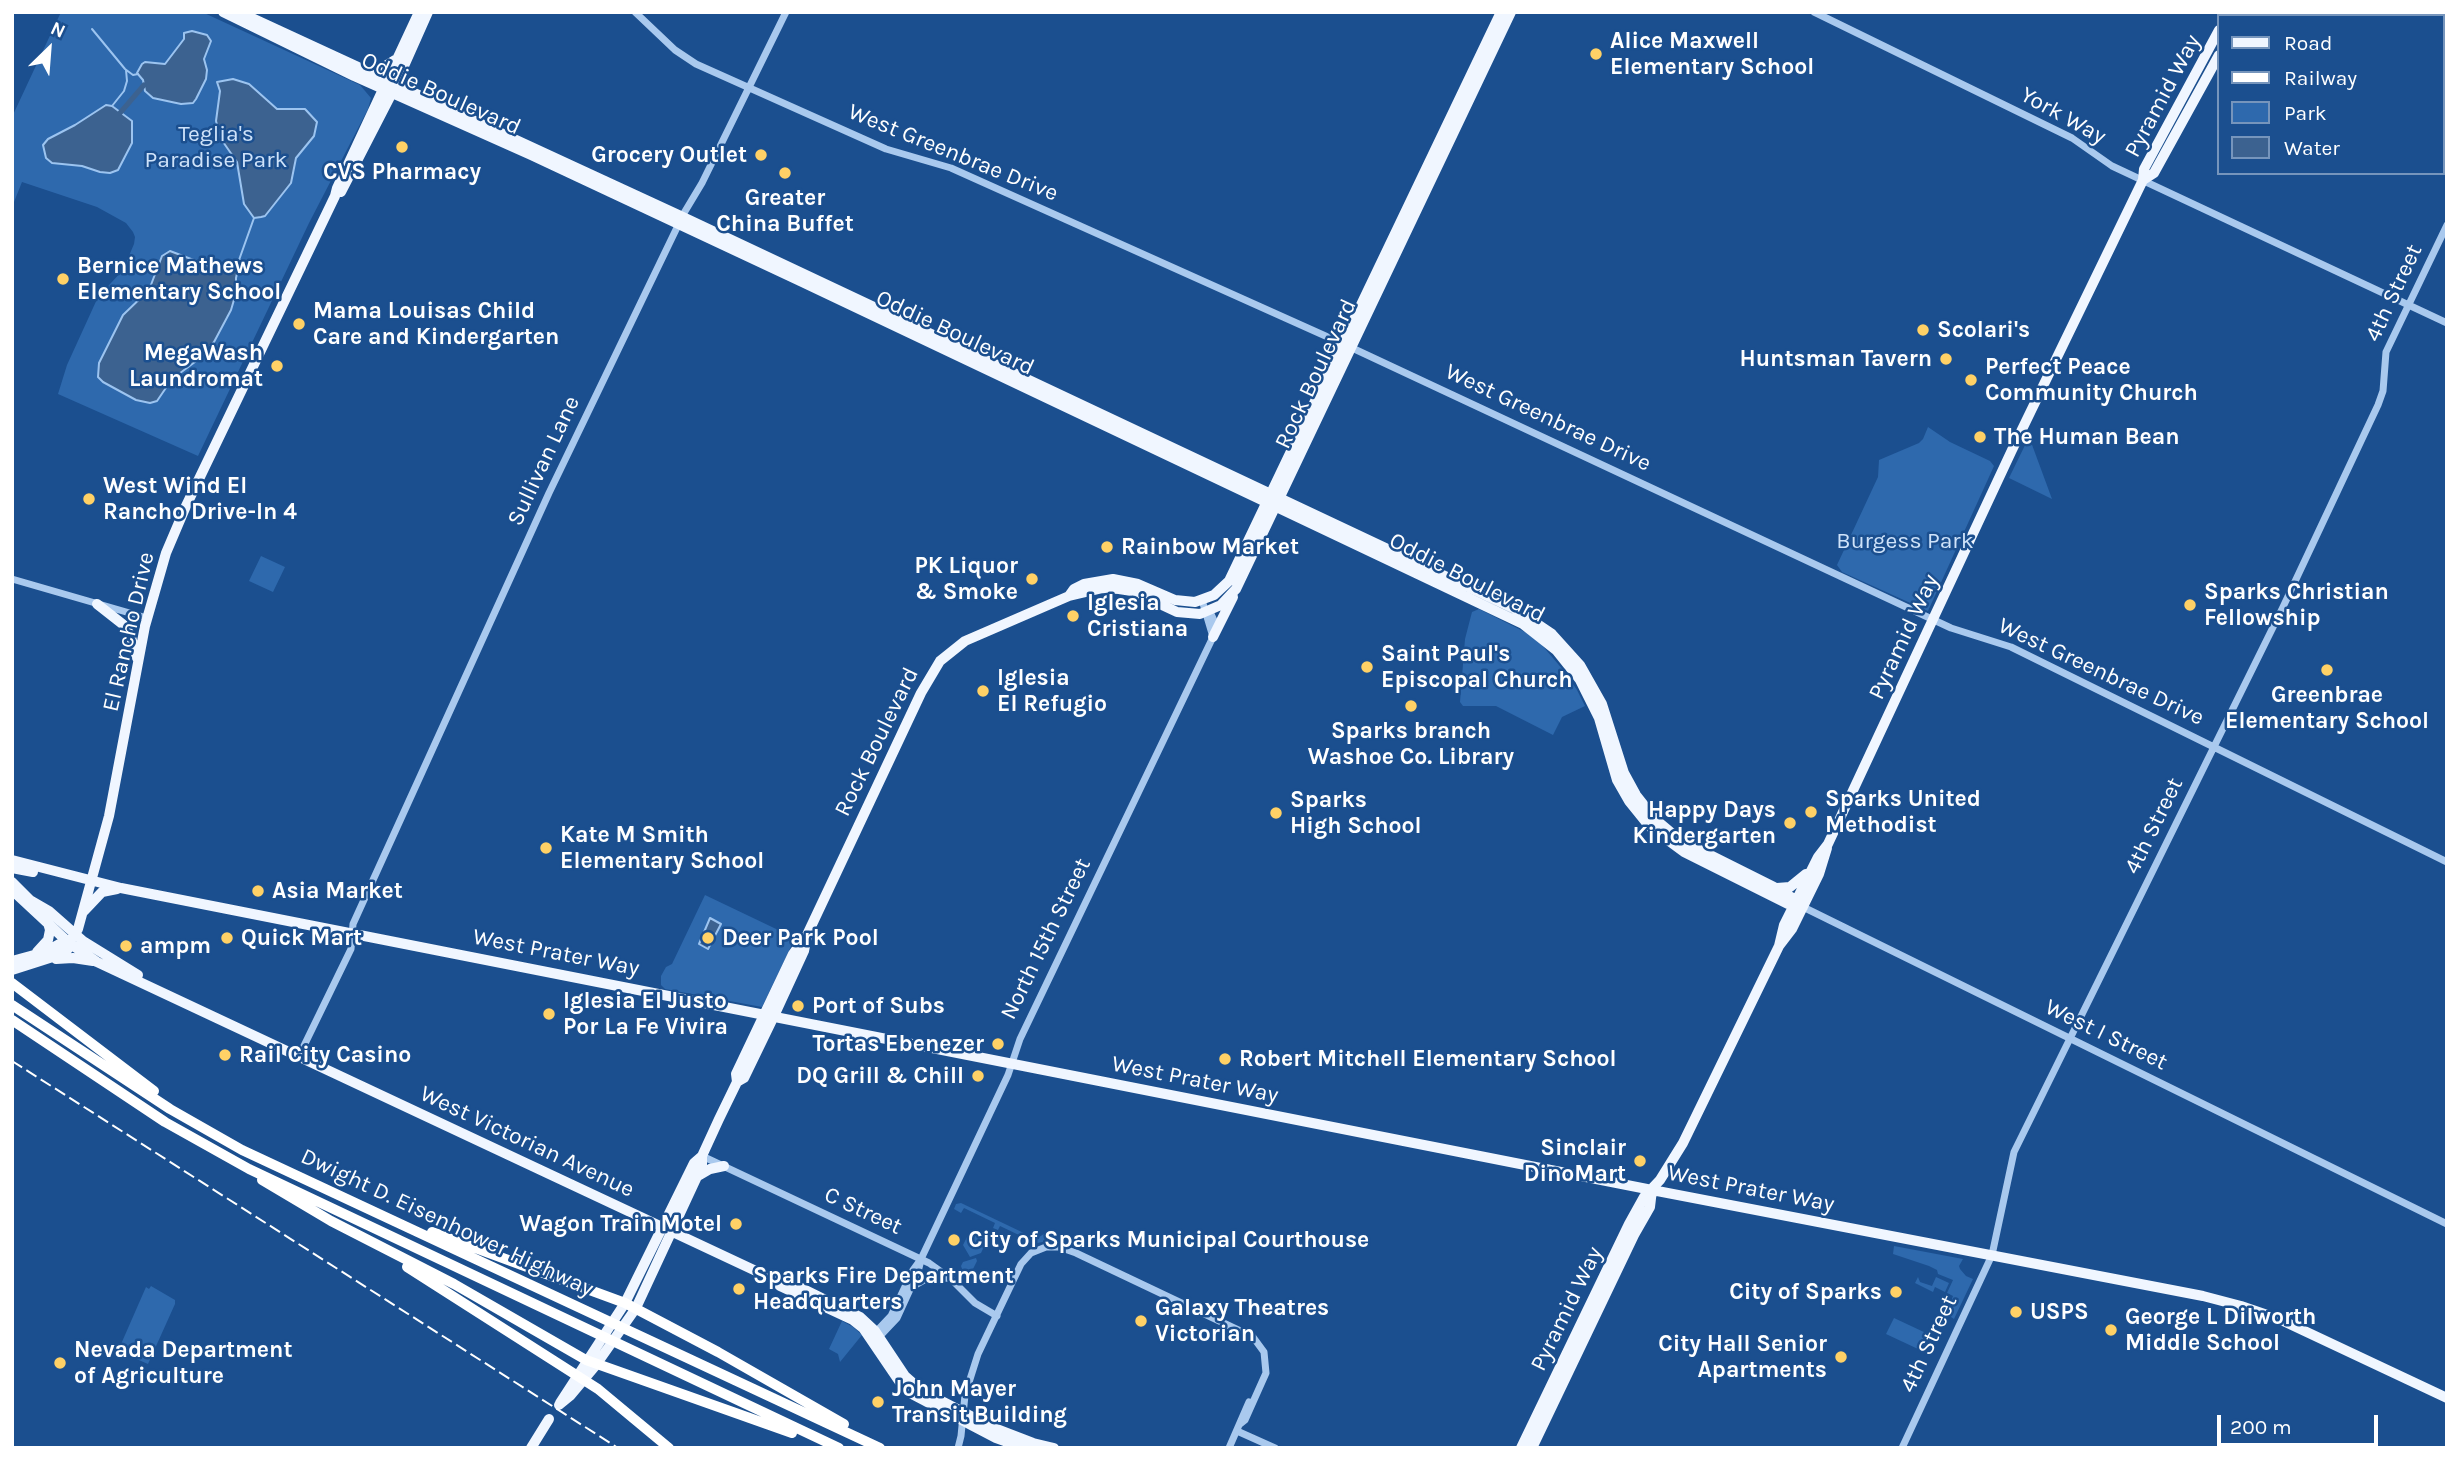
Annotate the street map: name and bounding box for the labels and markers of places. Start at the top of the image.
place label: Alice Maxwell Elementary School [1610,27,1814,81]
marker: Alice Maxwell Elementary School [1588,46,1604,62]
marker: CVS Pharmacy [394,139,410,155]
place label: Grocery Outlet [591,141,747,169]
marker: Grocery Outlet [753,147,769,163]
place label: CVS Pharmacy [323,158,481,186]
marker: Greater China Buffet [777,165,793,181]
place label: Greater China Buffet [716,184,854,238]
place label: Bernice Mathews Elementary School [77,252,281,306]
marker: Bernice Mathews Elementary School [55,271,71,287]
place label: Mama Louisas Child Care and Kindergarten [313,297,559,351]
marker: Mama Louisas Child Care and Kindergarten [291,316,307,332]
place label: Scolari's [1937,316,2030,344]
marker: Scolari's [1915,322,1931,338]
place label: MegaWash Laundromat [129,339,263,393]
place label: Huntsman Tavern [1739,345,1932,373]
marker: Huntsman Tavern [1938,351,1954,367]
place label: Perfect Peace Community Church [1985,353,2198,407]
marker: MegaWash Laundromat [269,358,285,374]
marker: Perfect Peace Community Church [1963,372,1979,388]
place label: The Human Bean [1994,423,2180,451]
marker: The Human Bean [1972,429,1988,445]
place label: West Wind El Rancho Drive-In 4 [103,472,297,526]
marker: West Wind El Rancho Drive-In 4 [81,491,97,507]
place label: Rainbow Market [1121,533,1299,561]
marker: Rainbow Market [1099,539,1115,555]
place label: PK Liquor & Smoke [914,552,1018,606]
marker: PK Liquor & Smoke [1024,571,1040,587]
place label: Sparks Christian Fellowship [2204,578,2389,632]
place label: Iglesia Cristiana [1087,589,1188,643]
marker: Sparks Christian Fellowship [2182,597,2198,613]
marker: Iglesia Cristiana [1065,608,1081,624]
place label: Saint Paul's Episcopal Church [1381,640,1573,694]
marker: Saint Paul's Episcopal Church [1359,659,1375,675]
marker: Greenbrae Elementary School [2319,662,2335,678]
place label: Iglesia El Refugio [997,664,1107,718]
place label: Greenbrae Elementary School [2225,681,2429,735]
marker: Iglesia El Refugio [975,683,991,699]
marker: Sparks branch Washoe Co. Library [1403,698,1419,714]
place label: Sparks branch Washoe Co. Library [1308,717,1514,771]
place label: Sparks United Methodist [1825,785,1981,839]
place label: Sparks High School [1290,786,1422,840]
place label: Happy Days Kindergarten [1632,796,1776,850]
marker: Sparks United Methodist [1803,804,1819,820]
marker: Sparks High School [1268,805,1284,821]
marker: Happy Days Kindergarten [1782,815,1798,831]
place label: Kate M Smith Elementary School [560,821,764,875]
marker: Kate M Smith Elementary School [538,840,554,856]
place label: Asia Market [272,877,403,905]
marker: Asia Market [250,883,266,899]
place label: Quick Mart [241,924,362,952]
place label: Deer Park Pool [722,924,879,952]
marker: Quick Mart [219,930,235,946]
marker: Deer Park Pool [700,930,716,946]
place label: ampm [140,932,211,960]
marker: ampm [118,938,134,954]
place label: Iglesia El Justo Por La Fe Vivira [563,987,728,1041]
place label: Port of Subs [812,992,945,1020]
marker: Port of Subs [790,998,806,1014]
marker: Iglesia El Justo Por La Fe Vivira [541,1006,557,1022]
place label: Tortas Ebenezer [812,1030,984,1058]
marker: Tortas Ebenezer [990,1036,1006,1052]
place label: Rail City Casino [239,1041,411,1069]
place label: Robert Mitchell Elementary School [1239,1045,1616,1073]
marker: Rail City Casino [217,1047,233,1063]
marker: Robert Mitchell Elementary School [1217,1051,1233,1067]
place label: DQ Grill & Chill [796,1062,964,1090]
marker: DQ Grill & Chill [970,1068,986,1084]
place label: Sinclair DinoMart [1524,1134,1626,1188]
marker: Sinclair DinoMart [1632,1153,1648,1169]
place label: Wagon Train Motel [519,1210,722,1238]
marker: Wagon Train Motel [728,1216,744,1232]
place label: City of Sparks Municipal Courthouse [968,1226,1369,1254]
marker: City of Sparks Municipal Courthouse [946,1232,962,1248]
place label: Sparks Fire Department Headquarters [753,1262,1014,1316]
place label: City of Sparks [1729,1278,1882,1306]
marker: Sparks Fire Department Headquarters [731,1281,747,1297]
marker: City of Sparks [1888,1284,1904,1300]
place label: Galaxy Theatres Victorian [1155,1294,1329,1348]
place label: USPS [2030,1298,2089,1326]
place label: George L Dilworth Middle School [2125,1303,2316,1357]
marker: USPS [2008,1304,2024,1320]
marker: Galaxy Theatres Victorian [1133,1313,1149,1329]
marker: George L Dilworth Middle School [2103,1322,2119,1338]
place label: City Hall Senior Apartments [1658,1330,1827,1384]
place label: Nevada Department of Agriculture [74,1336,292,1390]
marker: City Hall Senior Apartments [1833,1349,1849,1365]
marker: Nevada Department of Agriculture [52,1355,68,1371]
place label: John Mayer Transit Building [892,1375,1067,1429]
marker: John Mayer Transit Building [870,1394,886,1410]

